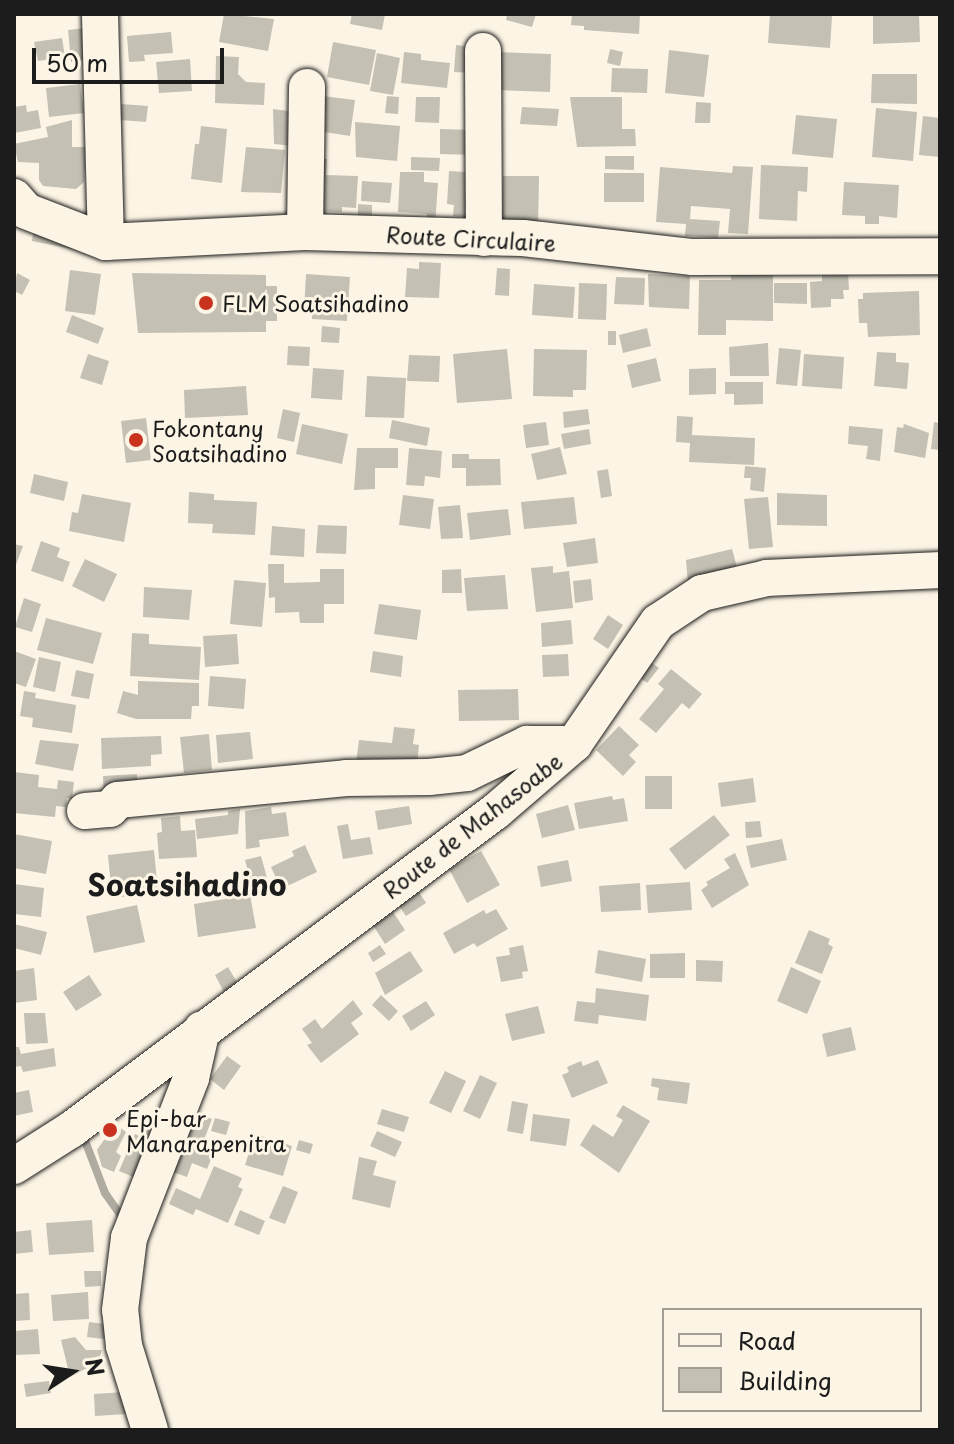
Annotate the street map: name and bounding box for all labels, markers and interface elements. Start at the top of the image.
scale bar [36,32,228,82]
text: 50 m [46,44,108,80]
street label: Route Circulaire [385,220,557,256]
place label: FLM Soatsihadino [222,290,410,316]
marker: FLM Soatsihadino [197,294,215,312]
place label: Fokontany Soatsihadino [152,414,287,466]
marker: Fokontany Soatsihadino [127,431,145,449]
street label: Route de Mahasoabe [377,746,567,904]
district label: Soatsihadino [87,866,287,902]
place label: Epi-bar Manarapenitra [126,1104,286,1156]
marker: Epi-bar Manarapenitra [101,1121,119,1139]
legend [662,1308,922,1412]
text: Road [738,1322,796,1358]
north arrow [32,1332,112,1412]
text: N [78,1355,114,1379]
text: Building [738,1362,832,1398]

